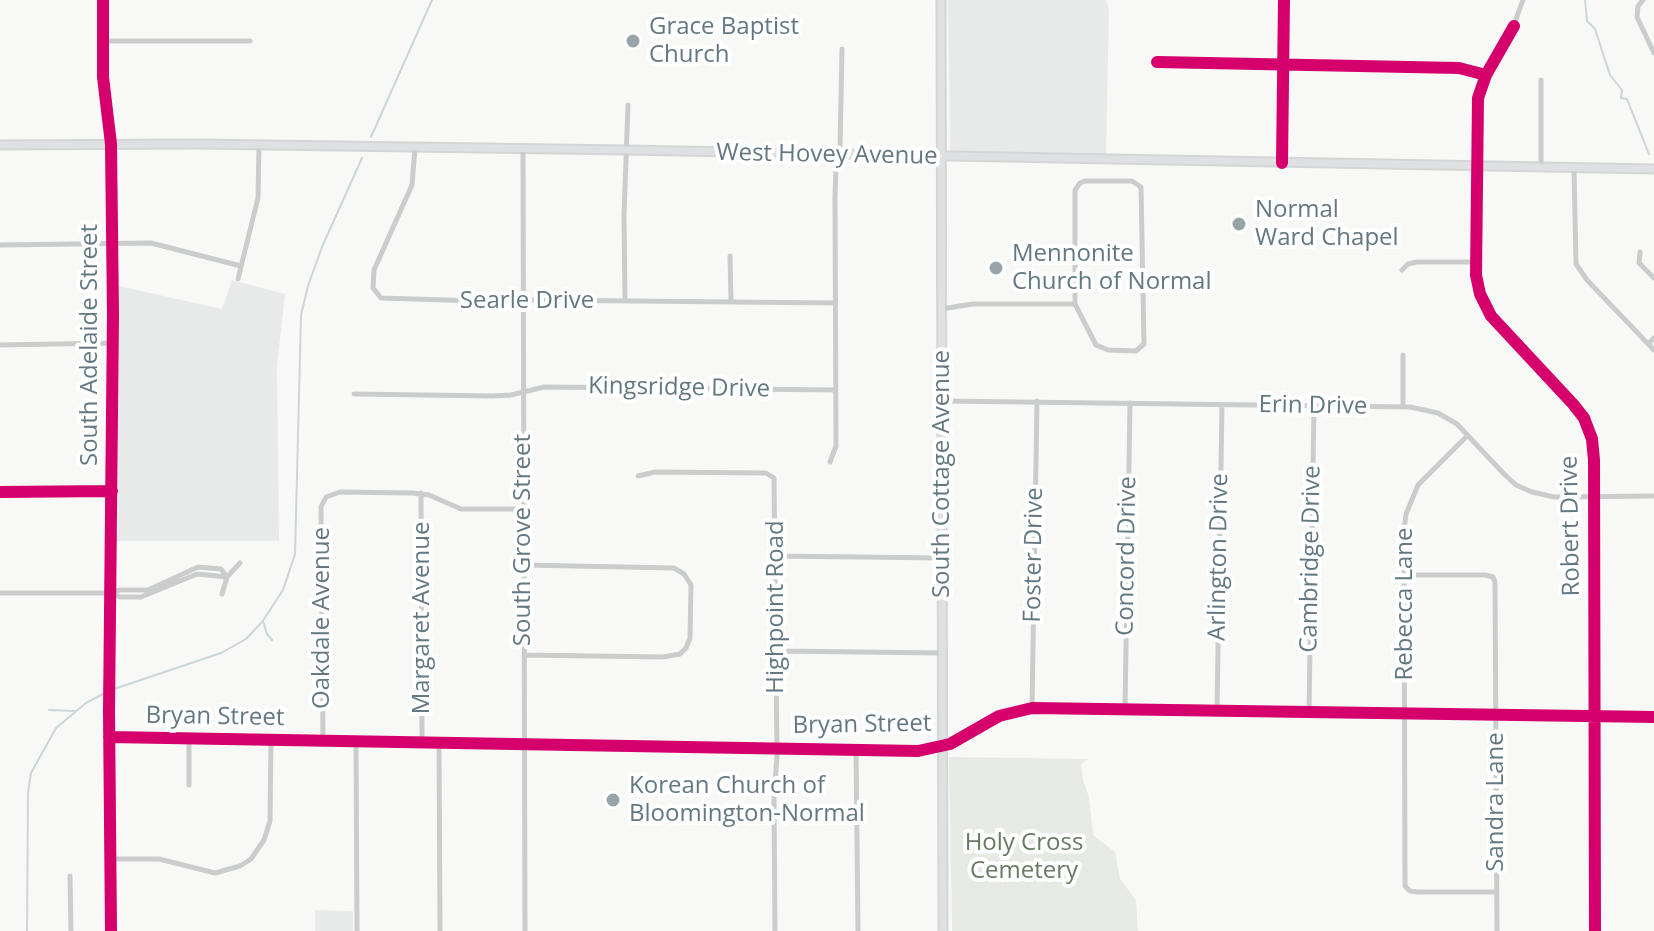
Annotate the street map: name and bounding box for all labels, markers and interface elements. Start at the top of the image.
place label: Grace Baptist Church [649,13,799,69]
marker: Grace Baptist Church [624,32,642,50]
street label: West Hovey Avenue [716,139,938,171]
place label: Normal Ward Chapel [1255,196,1399,252]
marker: Normal Ward Chapel [1230,215,1248,233]
street label: South Adelaide Street [76,224,104,466]
place label: Mennonite Church of Normal [1012,240,1211,296]
marker: Mennonite Church of Normal [987,259,1005,277]
street label: Searle Drive [460,287,594,315]
street label: South Cottage Avenue [928,350,956,598]
street label: Kingsridge Drive [588,372,770,404]
street label: Erin Drive [1258,391,1368,421]
street label: South Grove Street [509,434,537,646]
street label: Robert Drive [1555,455,1587,597]
street label: Cambridge Drive [1295,465,1327,653]
street label: Arlington Drive [1203,473,1235,641]
street label: Concord Drive [1111,476,1143,636]
street label: Foster Drive [1018,487,1050,623]
street label: Highpoint Road [762,520,790,694]
street label: Margaret Avenue [408,522,436,714]
street label: Oakdale Avenue [308,527,336,709]
street label: Rebecca Lane [1391,527,1419,681]
street label: Bryan Street [145,701,285,733]
street label: Bryan Street [792,709,932,741]
street label: Sandra Lane [1482,732,1510,872]
place label: Korean Church of Bloomington-Normal [629,772,865,828]
marker: Korean Church of Bloomington-Normal [604,791,622,809]
park label: Holy Cross Cemetery [965,829,1083,885]

